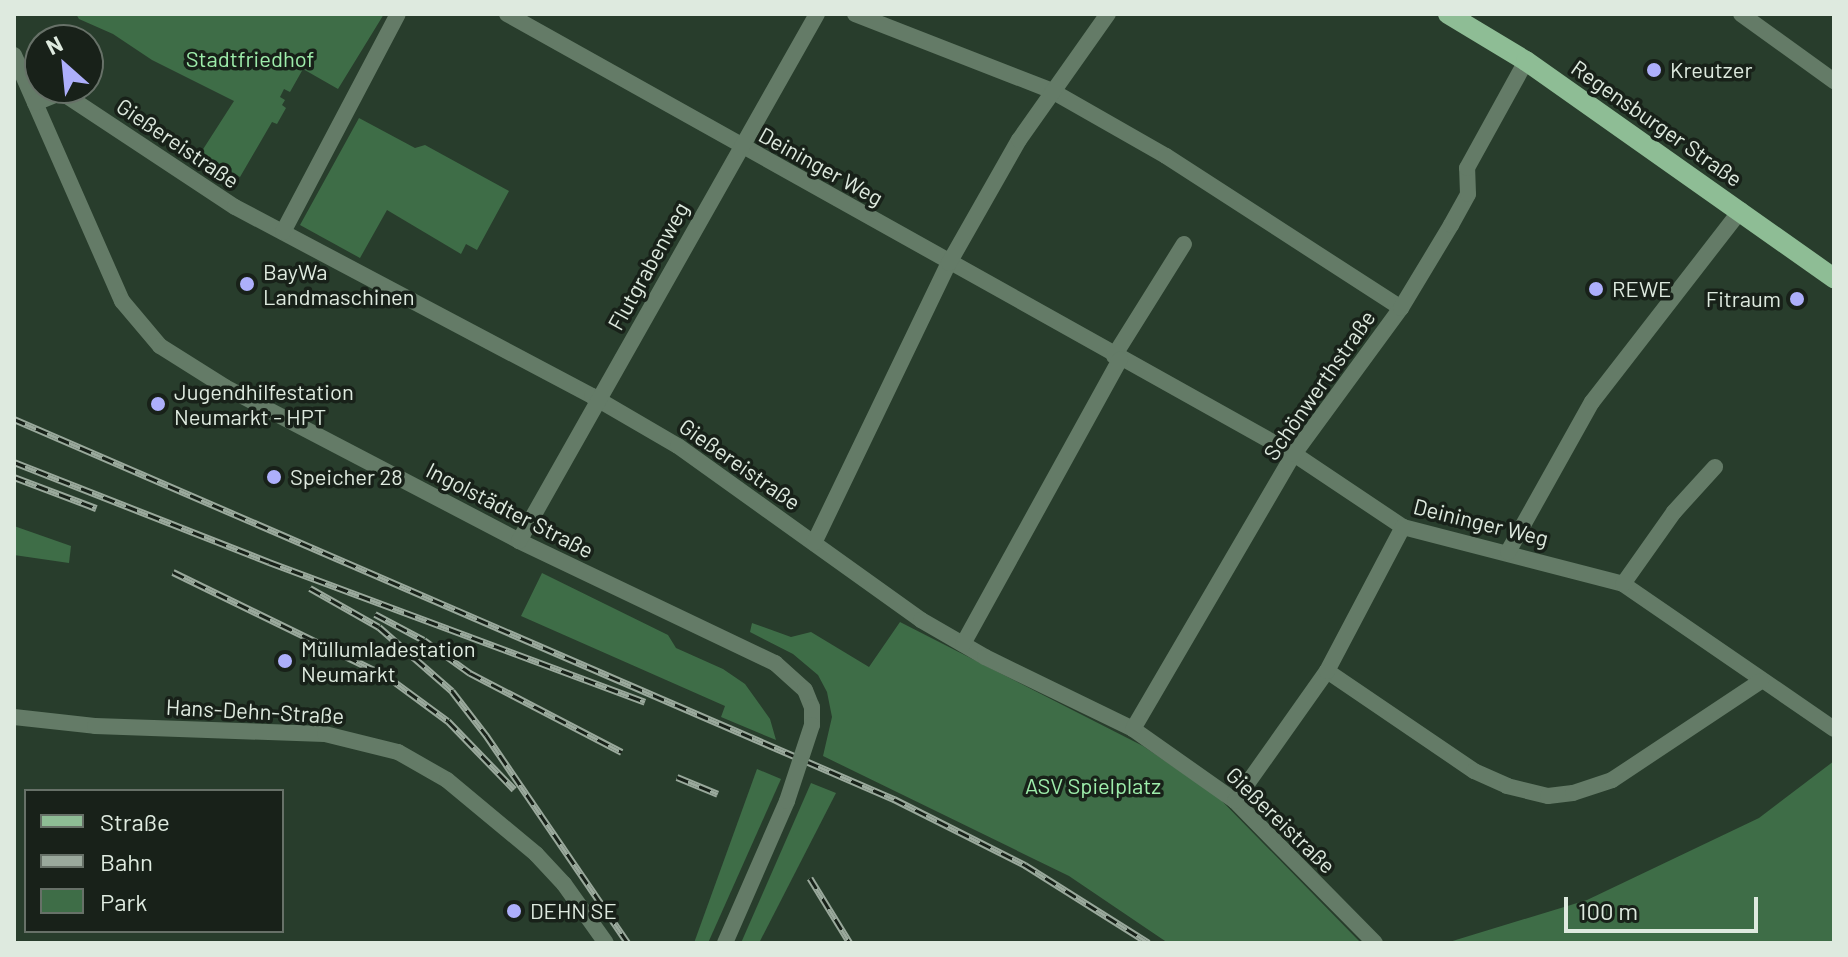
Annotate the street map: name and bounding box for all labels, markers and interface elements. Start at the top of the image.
north arrow [24,24,104,104]
text: N [42,29,66,59]
park label: Stadtfriedhof [186,46,314,72]
street label: Regensburger Straße [1566,54,1748,192]
place label: Kreutzer [1670,57,1752,83]
marker: Kreutzer [1645,61,1663,79]
street label: Gießereistraße [112,92,244,194]
street label: Deininger Weg [754,121,888,211]
street label: Flutgrabenweg [602,197,694,335]
place label: BayWa Landmaschinen [263,258,415,310]
marker: BayWa Landmaschinen [238,275,256,293]
place label: REWE [1612,276,1671,302]
marker: REWE [1587,280,1605,298]
place label: Fitraum [1706,286,1781,312]
marker: Fitraum [1788,290,1806,308]
street label: Schönwerthstraße [1258,305,1380,465]
place label: Jugendhilfestation Neumarkt - HPT [174,378,354,430]
marker: Jugendhilfestation Neumarkt - HPT [149,395,167,413]
street label: Gießereistraße [674,413,806,515]
street label: Ingolstädter Straße [422,456,598,564]
place label: Speicher 28 [290,464,403,490]
marker: Speicher 28 [265,468,283,486]
street label: Deininger Weg [1411,493,1551,551]
place label: Müllumladestation Neumarkt [301,635,476,686]
marker: Müllumladestation Neumarkt [276,652,294,670]
street label: Hans-Dehn-Straße [165,693,345,729]
street label: Gießereistraße [1221,761,1341,879]
park label: ASV Spielplatz [1025,773,1161,799]
legend [24,789,284,933]
text: Straße [100,807,170,836]
text: Bahn [100,847,153,876]
scale bar [1568,881,1762,931]
text: Park [100,887,147,916]
text: 100 m [1578,896,1638,925]
place label: DEHN SE [530,898,617,924]
marker: DEHN SE [505,902,523,920]

